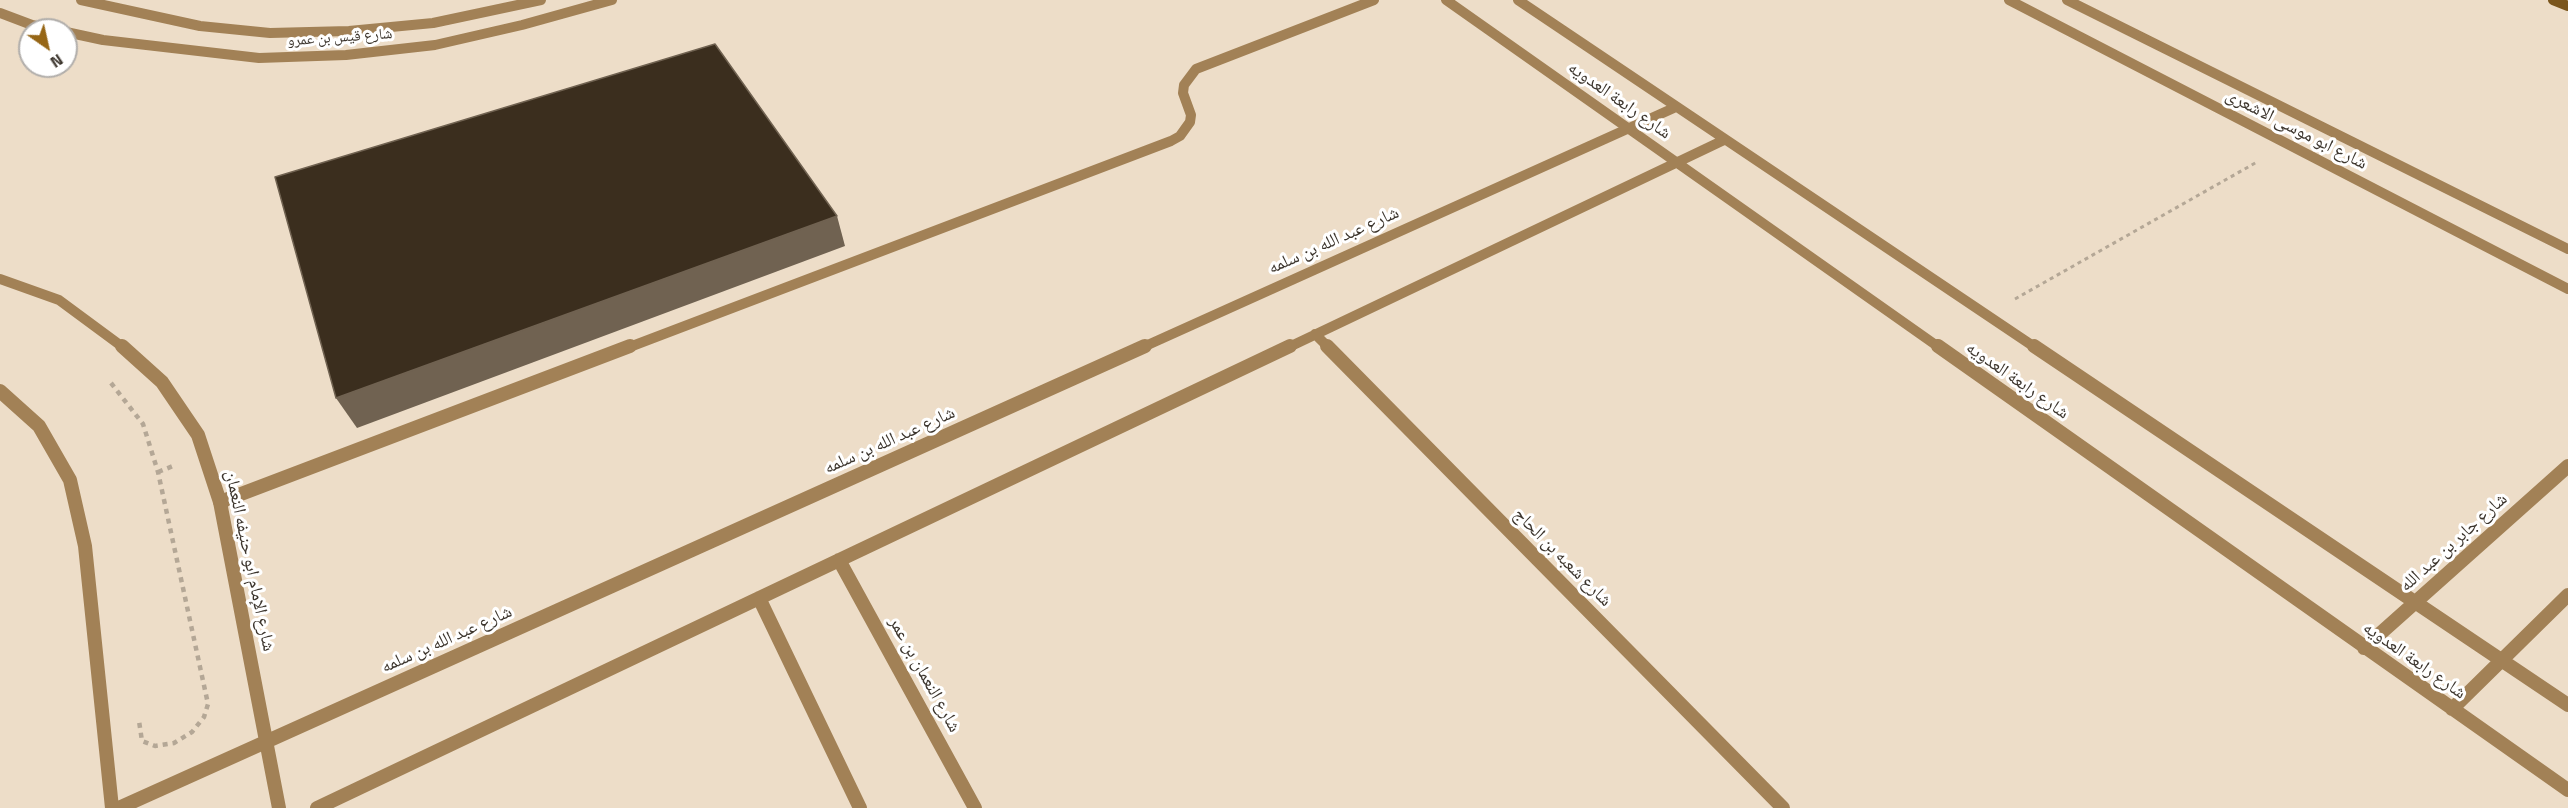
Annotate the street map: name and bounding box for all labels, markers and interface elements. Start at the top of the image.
north arrow [18,18,78,78]
street label: شارع قيس بن عمرو [287,25,393,51]
text: N [46,48,68,74]
street label: شارع رابعة العدويه [1563,58,1675,144]
street label: شارع ابو موسى الاشعرى [2222,85,2370,175]
street label: شارع عبد الله بن سلمه [1265,202,1403,280]
street label: شارع رابعة العدويه [1961,338,2073,424]
street label: شارع عبد الله بن سلمه [821,402,959,480]
street label: شارع الإمام ابو حنيفه النعمان [219,469,279,653]
street label: شارع جابر بن عبد الله [2396,489,2512,597]
street label: شارع شعبه بن الحاج [1508,504,1616,612]
street label: شارع عبد الله بن سلمه [378,601,516,679]
street label: شارع النعمان بن عمر [883,613,965,737]
street label: شارع رابعة العدويه [2358,618,2470,704]

